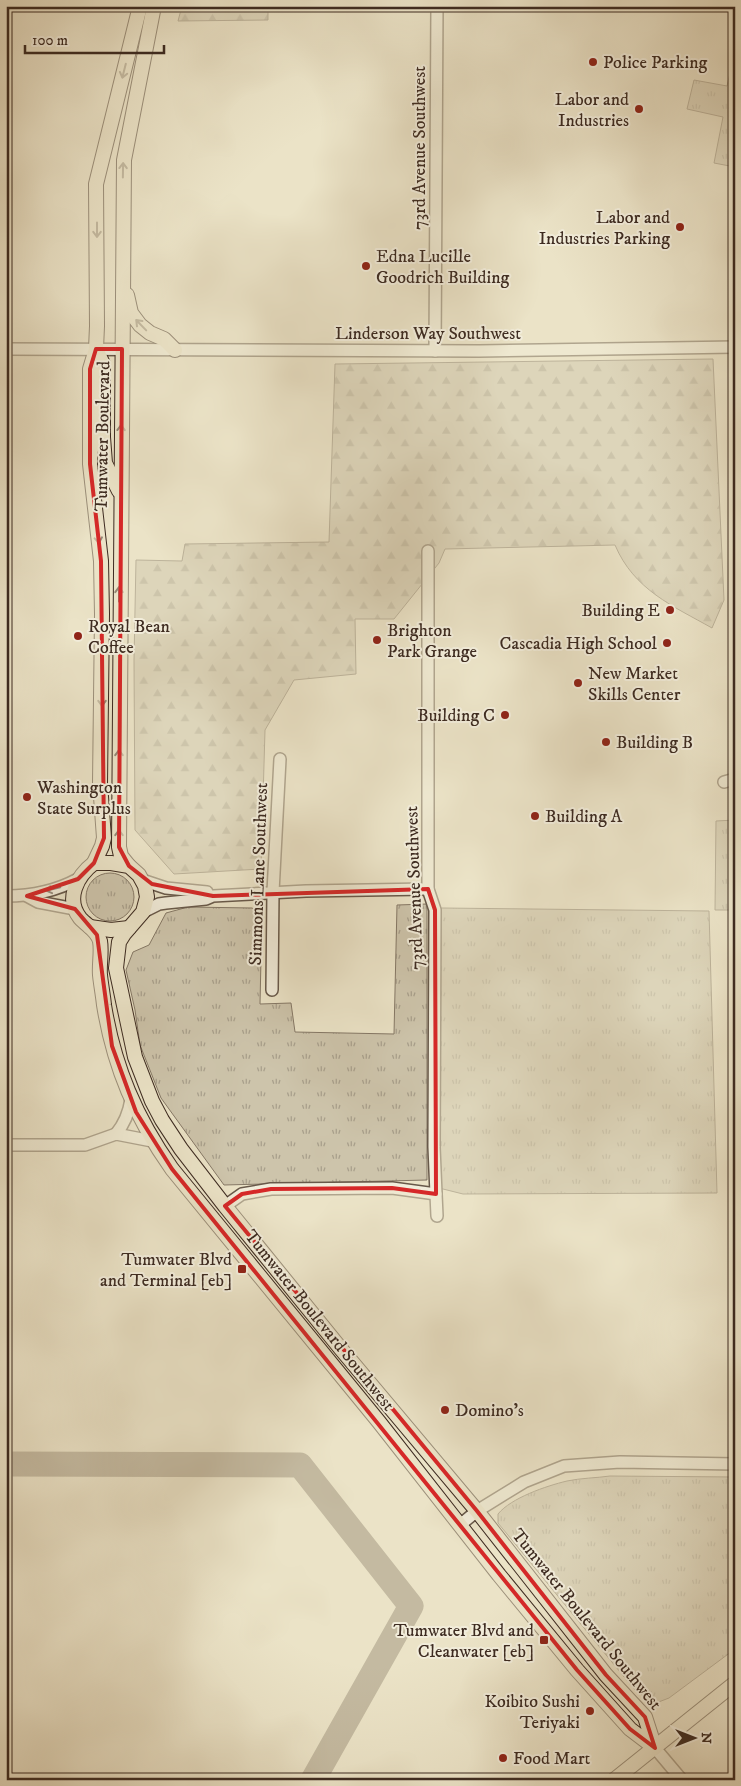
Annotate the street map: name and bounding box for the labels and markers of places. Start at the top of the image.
place label: Police Parking [603,52,708,74]
marker: Police Parking [587,56,599,68]
place label: Labor and Industries [555,89,629,132]
marker: Labor and Industries [633,103,645,115]
place label: Labor and Industries Parking [539,207,670,250]
marker: Labor and Industries Parking [674,221,686,233]
place label: Edna Lucille Goodrich Building [376,246,510,289]
marker: Edna Lucille Goodrich Building [360,260,372,272]
place label: Building E [581,600,660,622]
marker: Building E [664,604,676,616]
place label: Royal Bean Coffee [88,616,171,659]
place label: Brighton Park Grange [387,620,477,663]
marker: Royal Bean Coffee [72,630,84,642]
place label: Cascadia High School [500,633,658,655]
marker: Brighton Park Grange [371,634,383,646]
marker: Cascadia High School [661,637,673,649]
place label: New Market Skills Center [588,663,681,706]
marker: New Market Skills Center [572,677,584,689]
place label: Building C [417,705,495,727]
marker: Building C [499,709,511,721]
place label: Building B [616,732,693,754]
marker: Building B [600,736,612,748]
place label: Washington State Surplus [36,777,131,820]
marker: Washington State Surplus [21,791,33,803]
place label: Building A [545,806,623,828]
marker: Building A [529,810,541,822]
place label: Tumwater Blvd and Terminal [eb] [100,1249,232,1292]
marker: Tumwater Blvd and Terminal [eb] [236,1263,248,1275]
place label: Domino's [455,1400,524,1422]
marker: Domino's [439,1404,451,1416]
place label: Tumwater Blvd and Cleanwater [eb] [393,1620,534,1663]
marker: Tumwater Blvd and Cleanwater [eb] [538,1634,550,1646]
place label: Koibito Sushi Teriyaki [485,1691,580,1734]
marker: Koibito Sushi Teriyaki [584,1705,596,1717]
place label: Food Mart [513,1748,591,1770]
marker: Food Mart [497,1752,509,1764]

